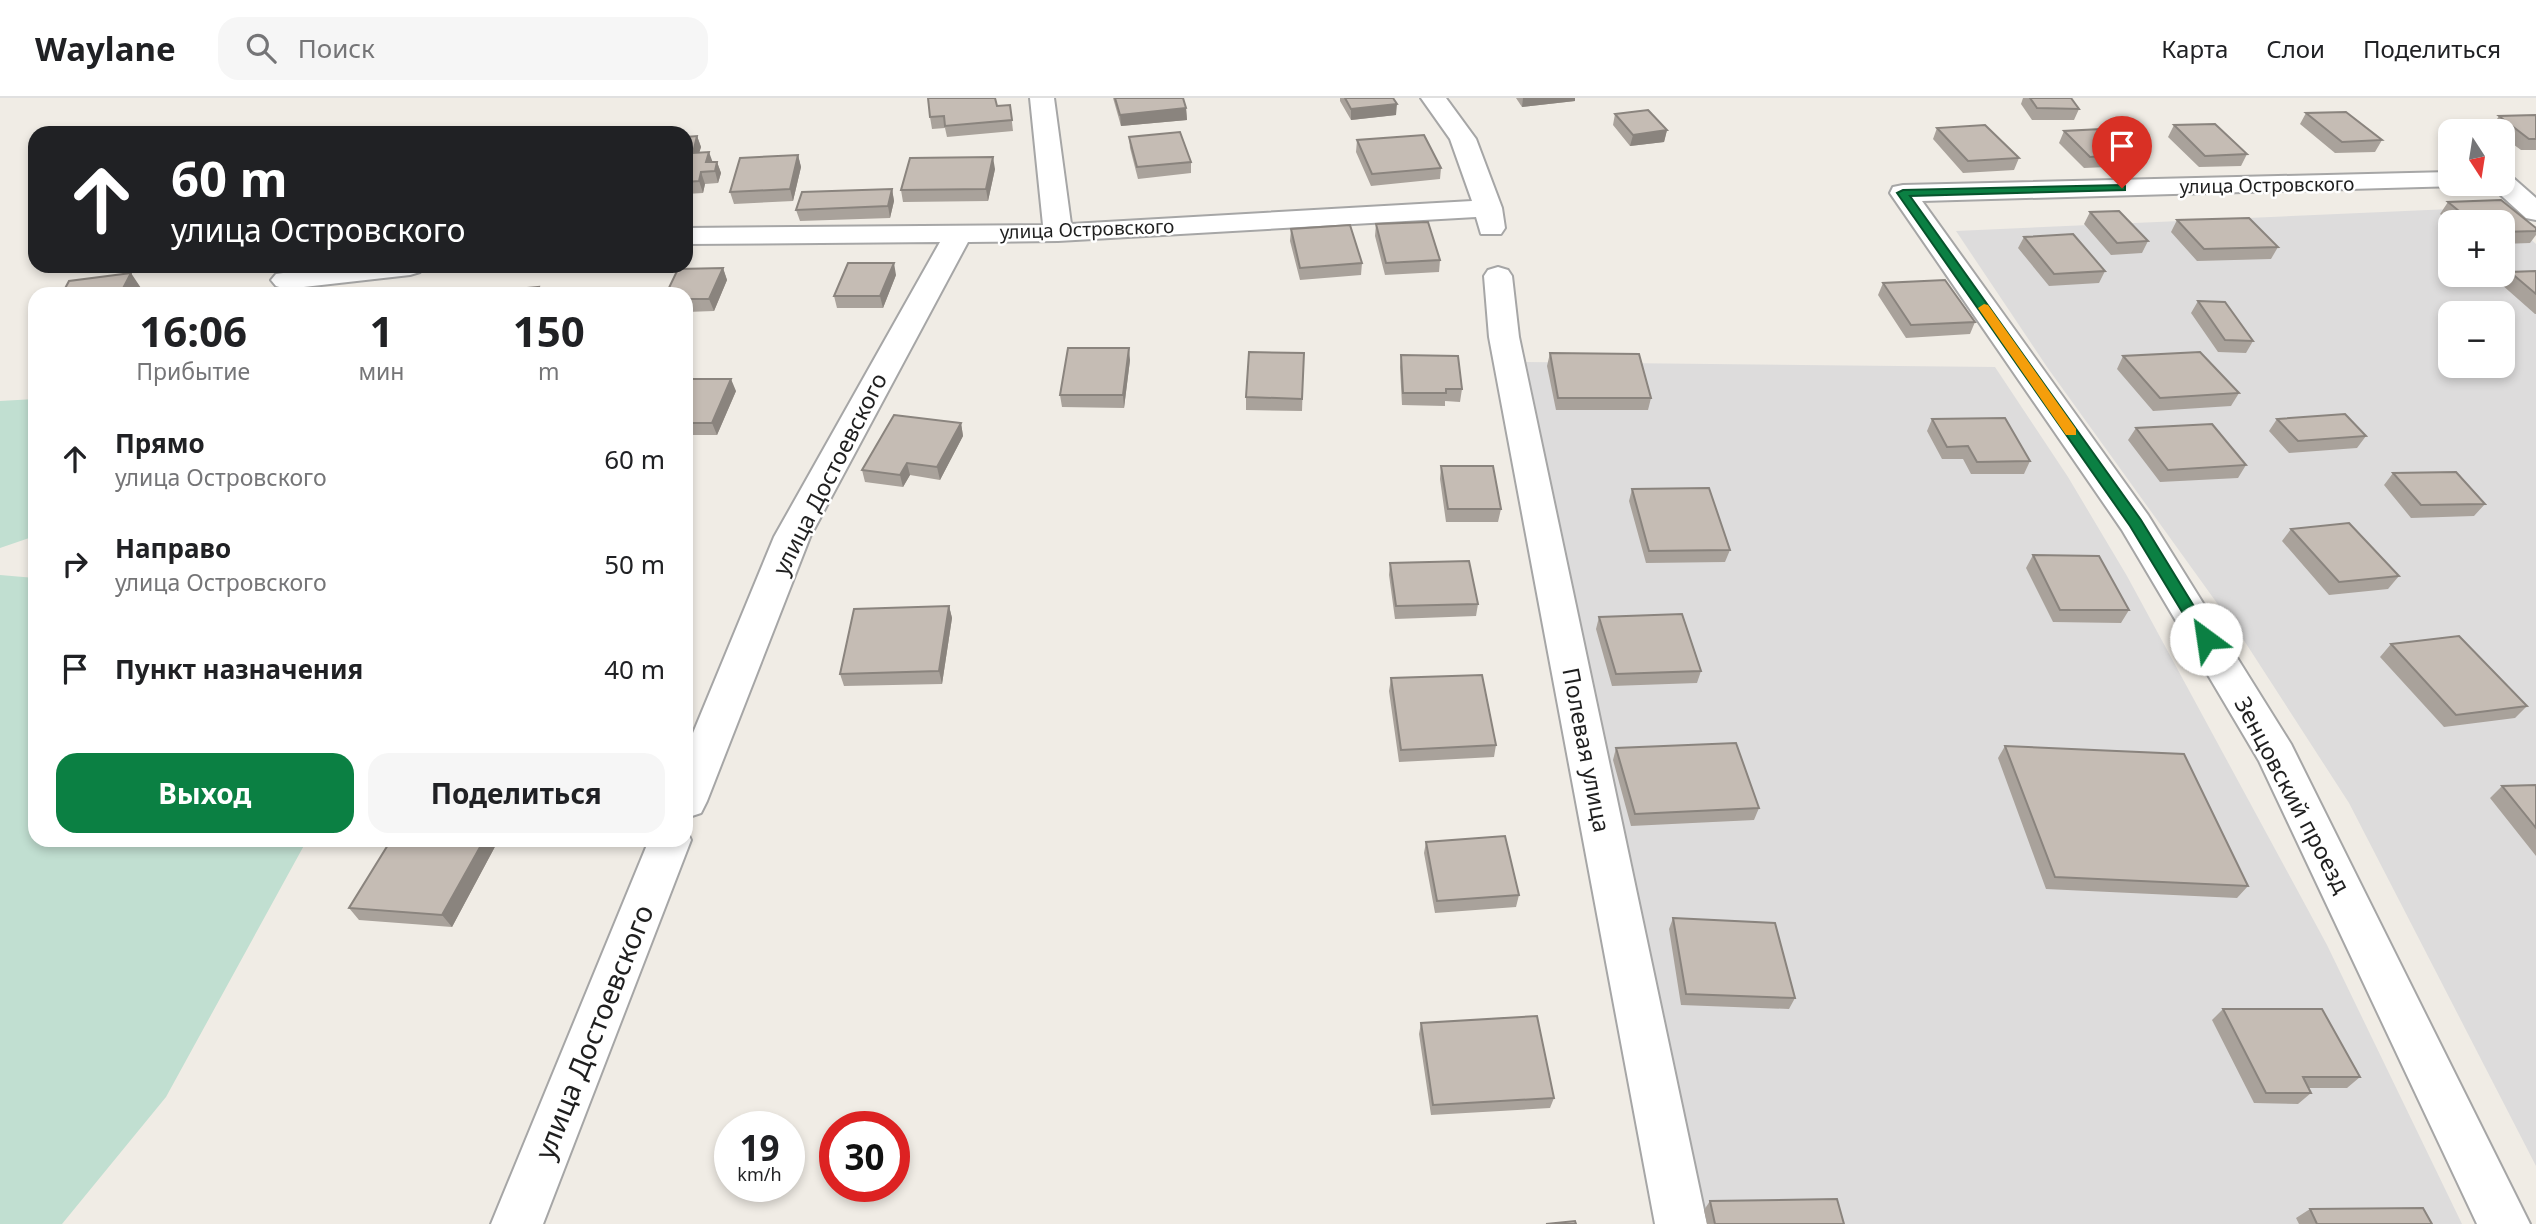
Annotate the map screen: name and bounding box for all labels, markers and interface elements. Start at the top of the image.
search box [218,17,708,80]
text: Waylane [35,26,176,71]
icon: search [242,29,280,67]
text: Поиск [298,30,375,66]
text: Карта [2161,32,2228,65]
text: Слои [2266,32,2325,65]
text: Поделиться [2363,32,2501,65]
pin [2092,116,2152,188]
north arrow [2438,119,2515,196]
map controls [2438,119,2515,378]
icon: arrive [2103,127,2141,165]
text: 60 m [171,145,288,211]
icon: ahead [56,154,147,245]
street label: улица Островского [2179,170,2355,200]
text: улица Островского [171,208,465,251]
button: + [2438,210,2515,287]
street label: улица Островского [999,213,1175,245]
button: − [2438,301,2515,378]
text: 16:06 [139,302,247,359]
text: 1 [369,302,393,359]
text: 150 [513,302,585,359]
text: Прибытие [136,355,250,387]
text: мин [358,355,404,387]
text: m [538,355,560,387]
street label: улица Достоевского [764,367,894,580]
text: Прямо [115,425,205,461]
icon: ahead [56,440,94,478]
text: 60 m [604,441,665,477]
text: улица Островского [115,461,327,493]
text: Направо [115,530,231,566]
icon: right [56,545,94,583]
text: 50 m [604,546,665,582]
text: улица Островского [115,566,327,598]
position arrow [2169,602,2243,676]
icon: arrive [56,650,94,688]
text: Пункт назначения [115,651,363,687]
text: 40 m [604,651,665,687]
street label: Полевая улица [1555,665,1619,835]
street label: Зенцовский проезд [2228,691,2358,898]
button: Выход [56,753,354,833]
button: Поделиться [368,753,665,833]
street label: улица Достоевского [525,899,662,1165]
speed limit sign: 30 [819,1111,910,1202]
text: 19 [739,1124,780,1171]
text: km/h [737,1162,782,1186]

